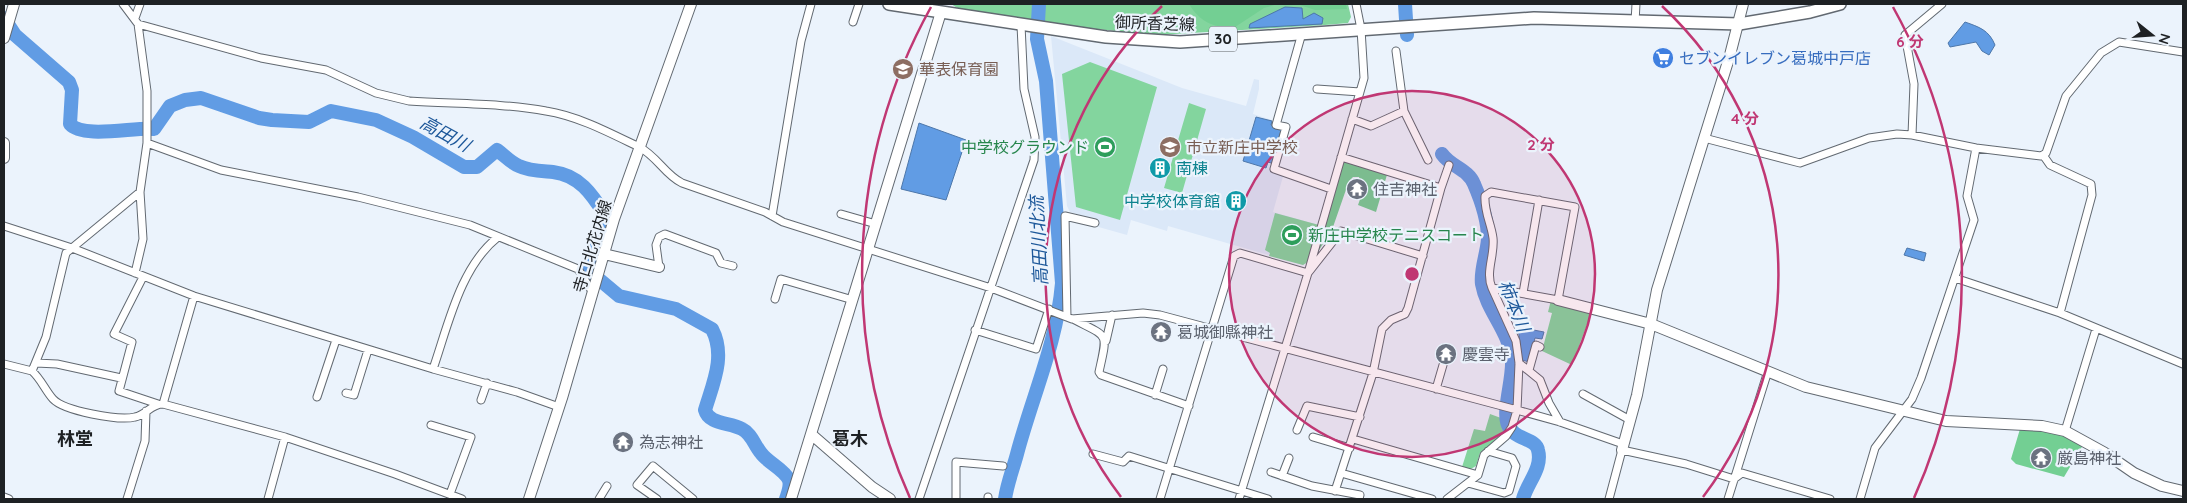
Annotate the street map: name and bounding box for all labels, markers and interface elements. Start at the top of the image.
north arrow [2127,10,2177,60]
street label: 御所香芝線 [1115,12,1195,34]
road number: 30 [1209,26,1237,52]
text: N [2154,31,2175,46]
text: 6 分 [1896,32,1924,51]
supermarket icon: セブンイレブン葛城中戸店 [1651,46,1675,70]
place label: セブンイレブン葛城中戸店 [1679,48,1871,68]
school or university icon: 華表保育園 [891,57,915,81]
place label: 華表保育園 [919,59,999,79]
text: 4 分 [1731,109,1759,128]
water label: 高田川 [416,110,476,158]
sports icon: 中学校グラウンド [1093,135,1117,159]
school or university icon: 市立新庄中学校 [1158,135,1182,159]
text: 2 分 [1527,135,1555,154]
place label: 中学校グラウンド [961,137,1089,157]
place label: 市立新庄中学校 [1186,137,1298,157]
building icon: 南棟 [1148,156,1172,180]
place label: 南棟 [1176,158,1208,178]
temple icon: 住吉神社 [1345,177,1369,201]
place label: 住吉神社 [1373,179,1437,199]
building icon: 中学校体育館 [1224,189,1248,213]
place label: 中学校体育館 [1124,191,1220,211]
water label: 高田川北流 [1025,192,1052,287]
street label: 寺口北花内線 [568,197,616,295]
sports icon: 新庄中学校テニスコート [1280,223,1304,247]
place label: 新庄中学校テニスコート [1308,225,1484,245]
centre of rings [1403,265,1421,283]
water label: 柿本川 [1494,276,1536,337]
temple icon: 葛城御縣神社 [1149,320,1173,344]
place label: 葛城御縣神社 [1177,322,1273,342]
temple icon: 慶雲寺 [1434,342,1458,366]
place label: 慶雲寺 [1462,344,1510,364]
district label: 林堂 [57,427,93,450]
district label: 葛木 [832,427,868,450]
temple icon: 為志神社 [611,430,635,454]
place label: 為志神社 [639,432,703,452]
temple icon: 厳島神社 [2029,446,2053,470]
place label: 厳島神社 [2057,448,2121,468]

